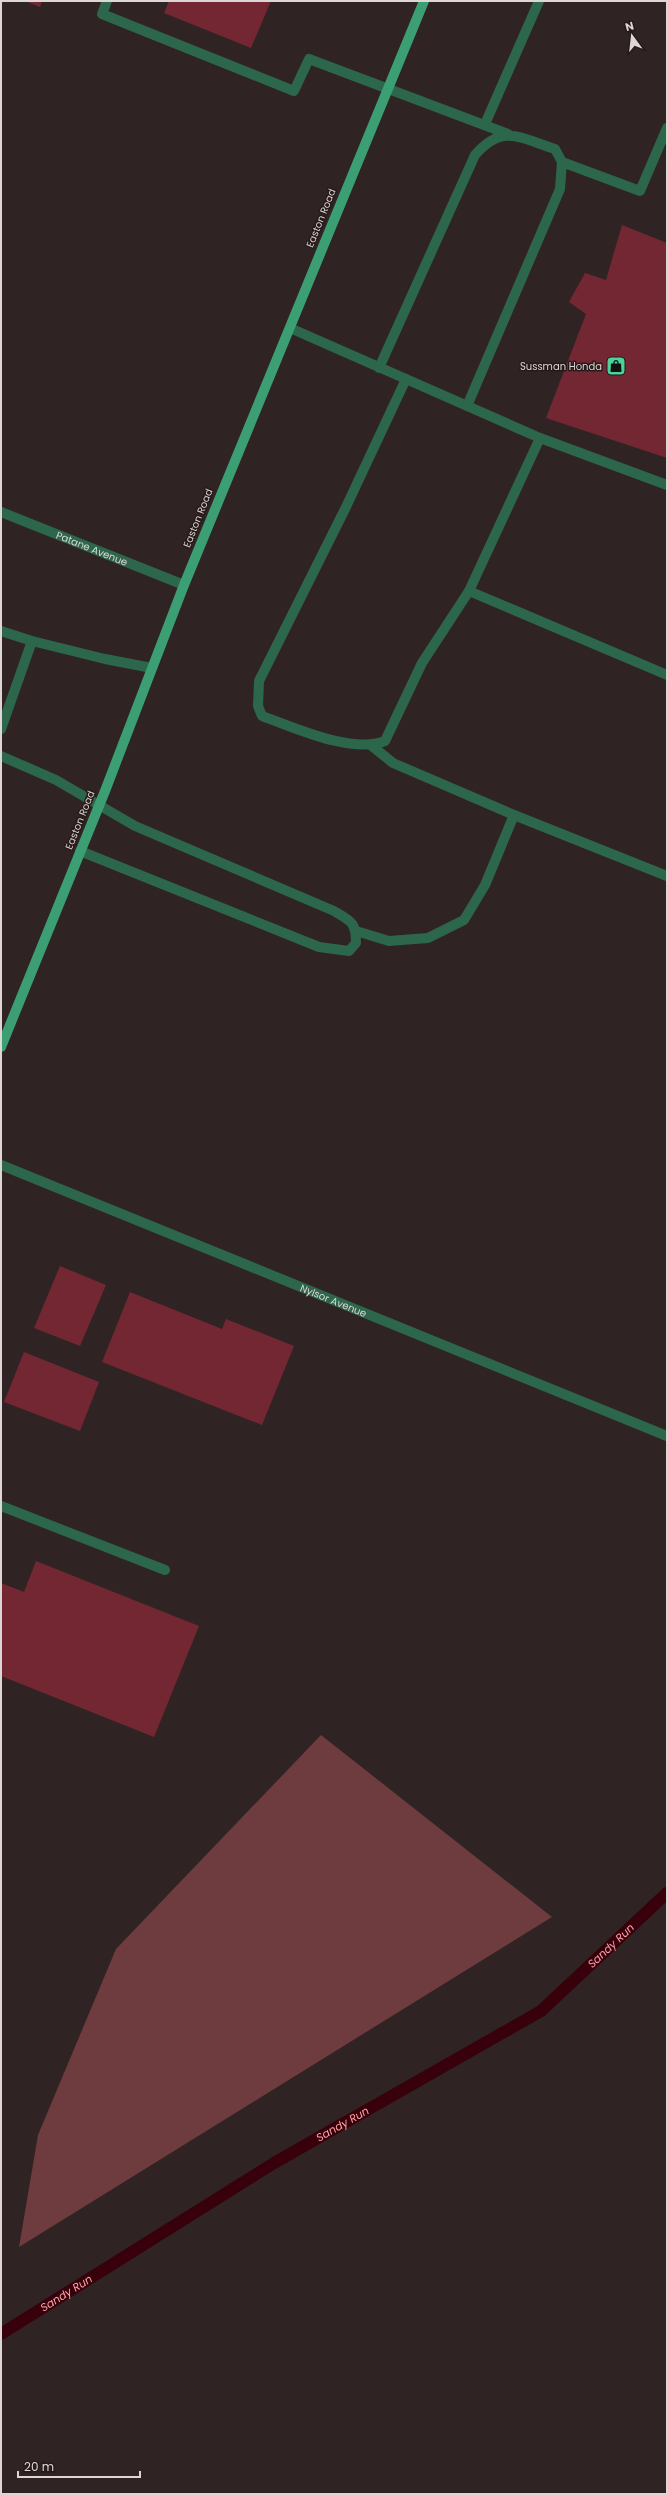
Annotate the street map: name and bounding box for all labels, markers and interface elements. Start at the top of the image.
north arrow [612,16,652,56]
text: N [623,18,635,35]
street label: Easton Road [302,186,340,250]
shop icon: Sussman Honda [605,355,627,377]
place label: Sussman Honda [520,359,602,374]
street label: Easton Road [179,486,217,550]
street label: Patane Avenue [54,527,130,569]
street label: Easton Road [61,788,99,852]
street label: Nylsor Avenue [298,1280,369,1321]
water label: Sandy Run [584,1920,638,1972]
water label: Sandy Run [313,2103,372,2145]
water label: Sandy Run [37,2271,95,2315]
scale bar [18,2453,140,2479]
text: 20 m [24,2458,54,2475]

